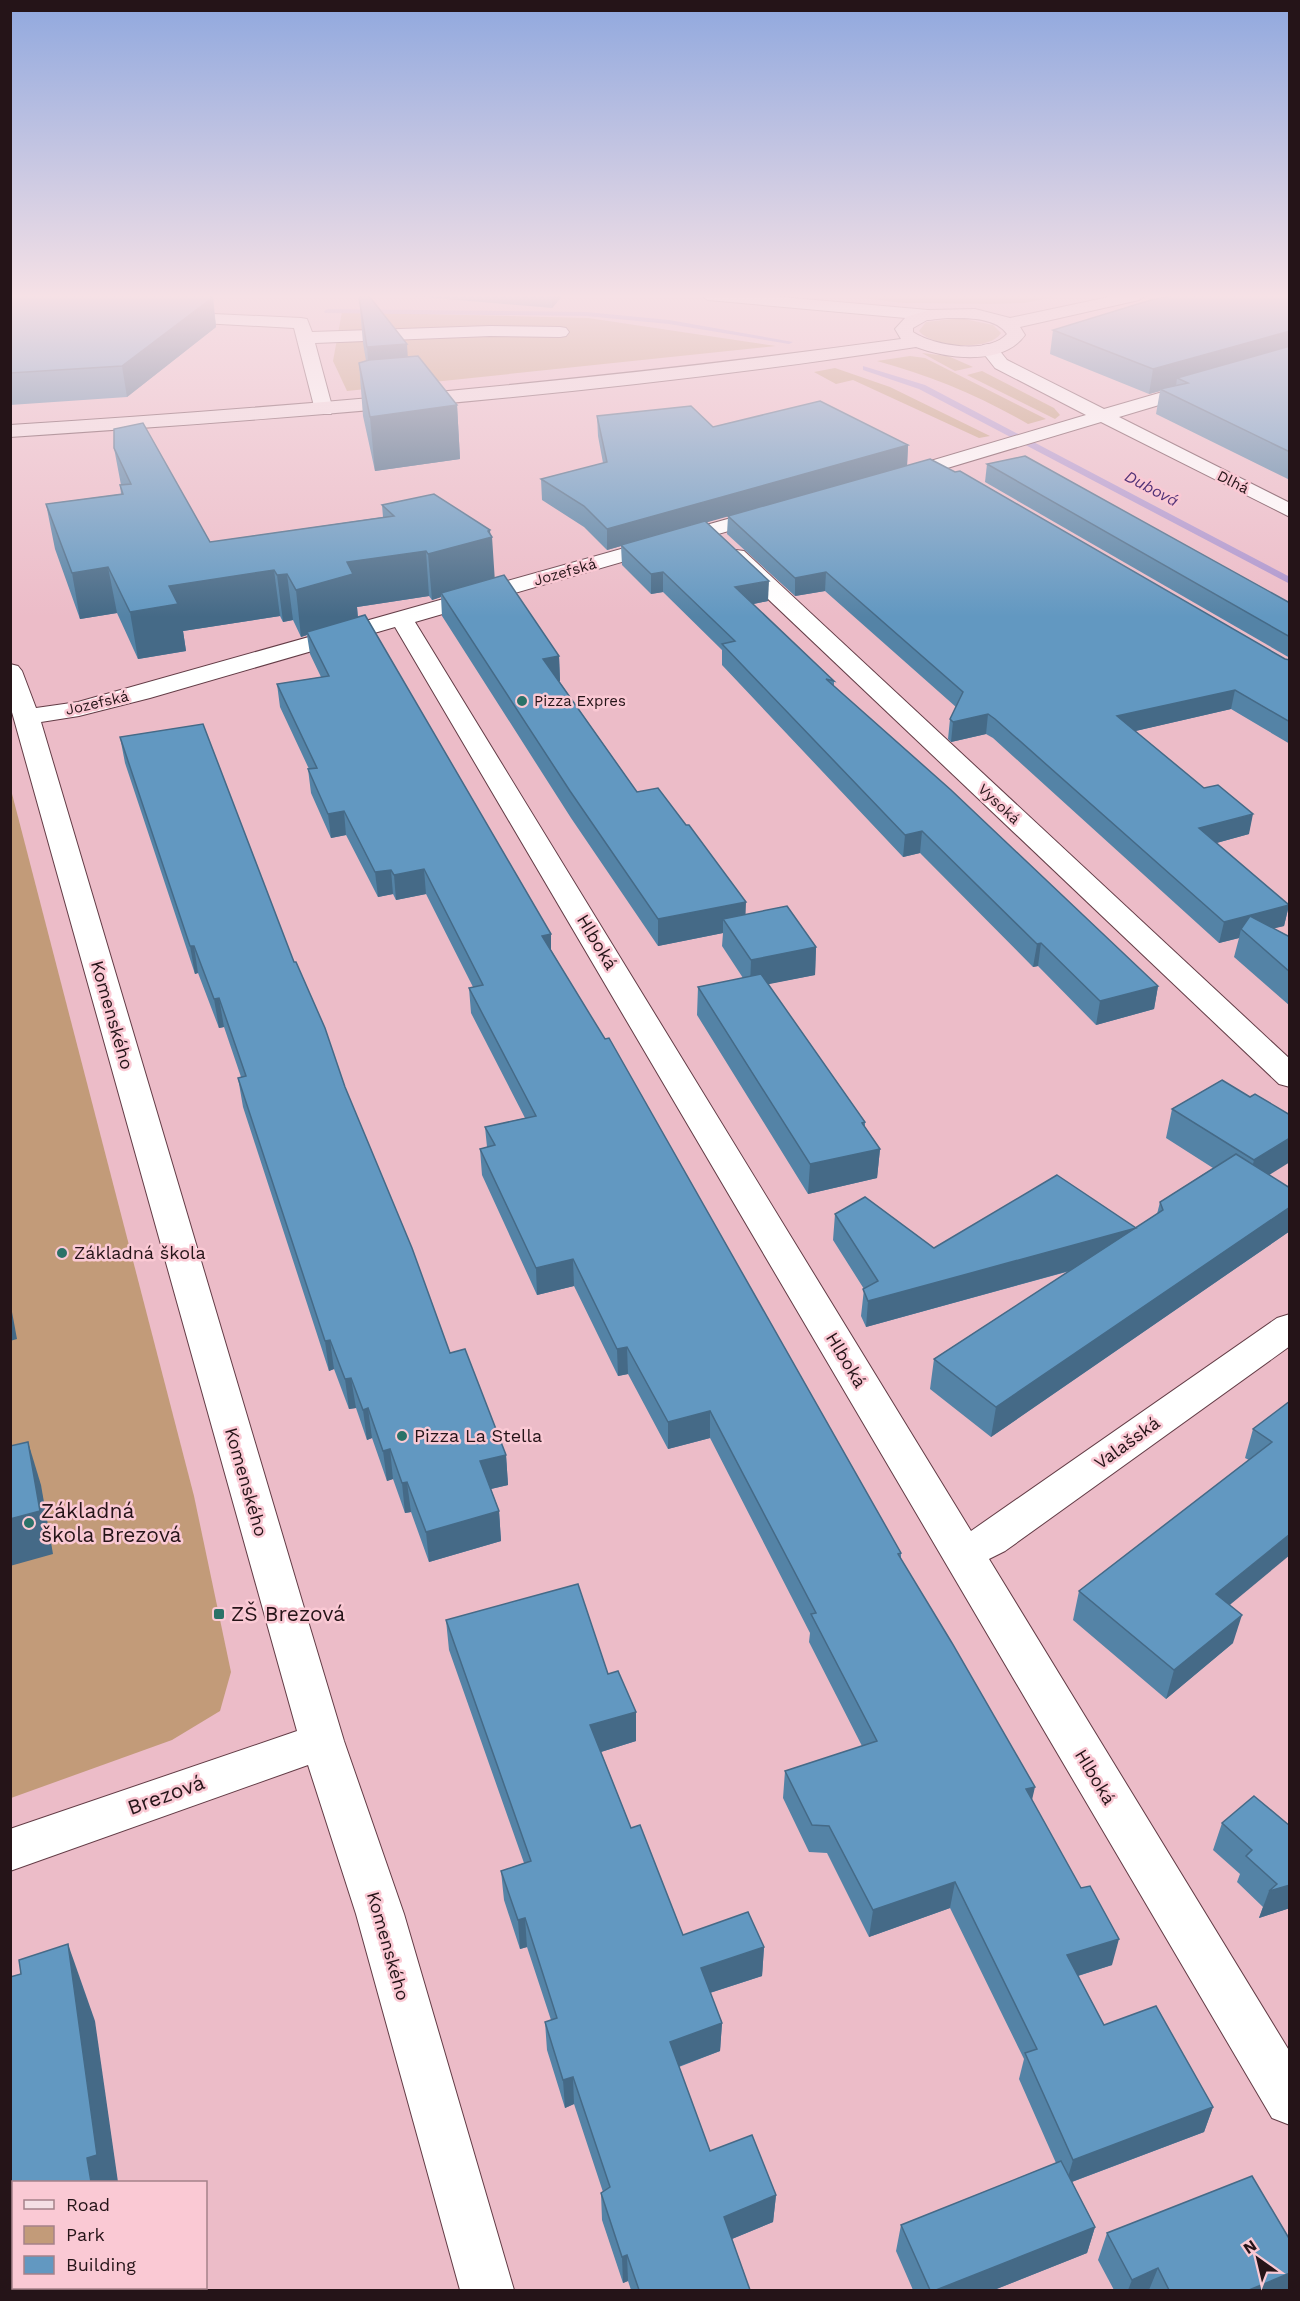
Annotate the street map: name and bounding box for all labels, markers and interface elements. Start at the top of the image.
water label: Dubová [1122,466,1182,511]
street label: Dlhá [1214,466,1252,498]
street label: Jozefská [532,554,599,590]
street label: Jozefská [64,687,131,719]
place label: Pizza Expres [534,692,626,710]
marker: Pizza Expres [515,694,529,708]
street label: Vysoká [974,780,1024,828]
street label: Hlboká [573,910,622,973]
street label: Komenského [87,958,138,1072]
place label: Základná škola [74,1242,206,1263]
marker: Základná škola [55,1246,69,1260]
street label: Hlboká [822,1328,871,1391]
street label: Valašská [1090,1412,1163,1473]
street label: Komenského [221,1425,272,1539]
place label: Pizza La Stella [414,1425,542,1446]
marker: Pizza La Stella [395,1429,409,1443]
place label: Základná škola Brezová [41,1498,182,1547]
marker: Základná škola Brezová [22,1516,36,1530]
place label: ZŠ Brezová [231,1601,345,1626]
marker: ZŠ Brezová [212,1607,226,1621]
street label: Hlboká [1071,1745,1120,1808]
street label: Brezová [124,1769,208,1820]
street label: Komenského [363,1889,414,2003]
legend [12,2181,207,2289]
text: Road [66,2194,110,2215]
text: Park [66,2224,105,2245]
north arrow [1228,2229,1288,2289]
text: N [1240,2236,1260,2258]
text: Building [66,2254,136,2275]

